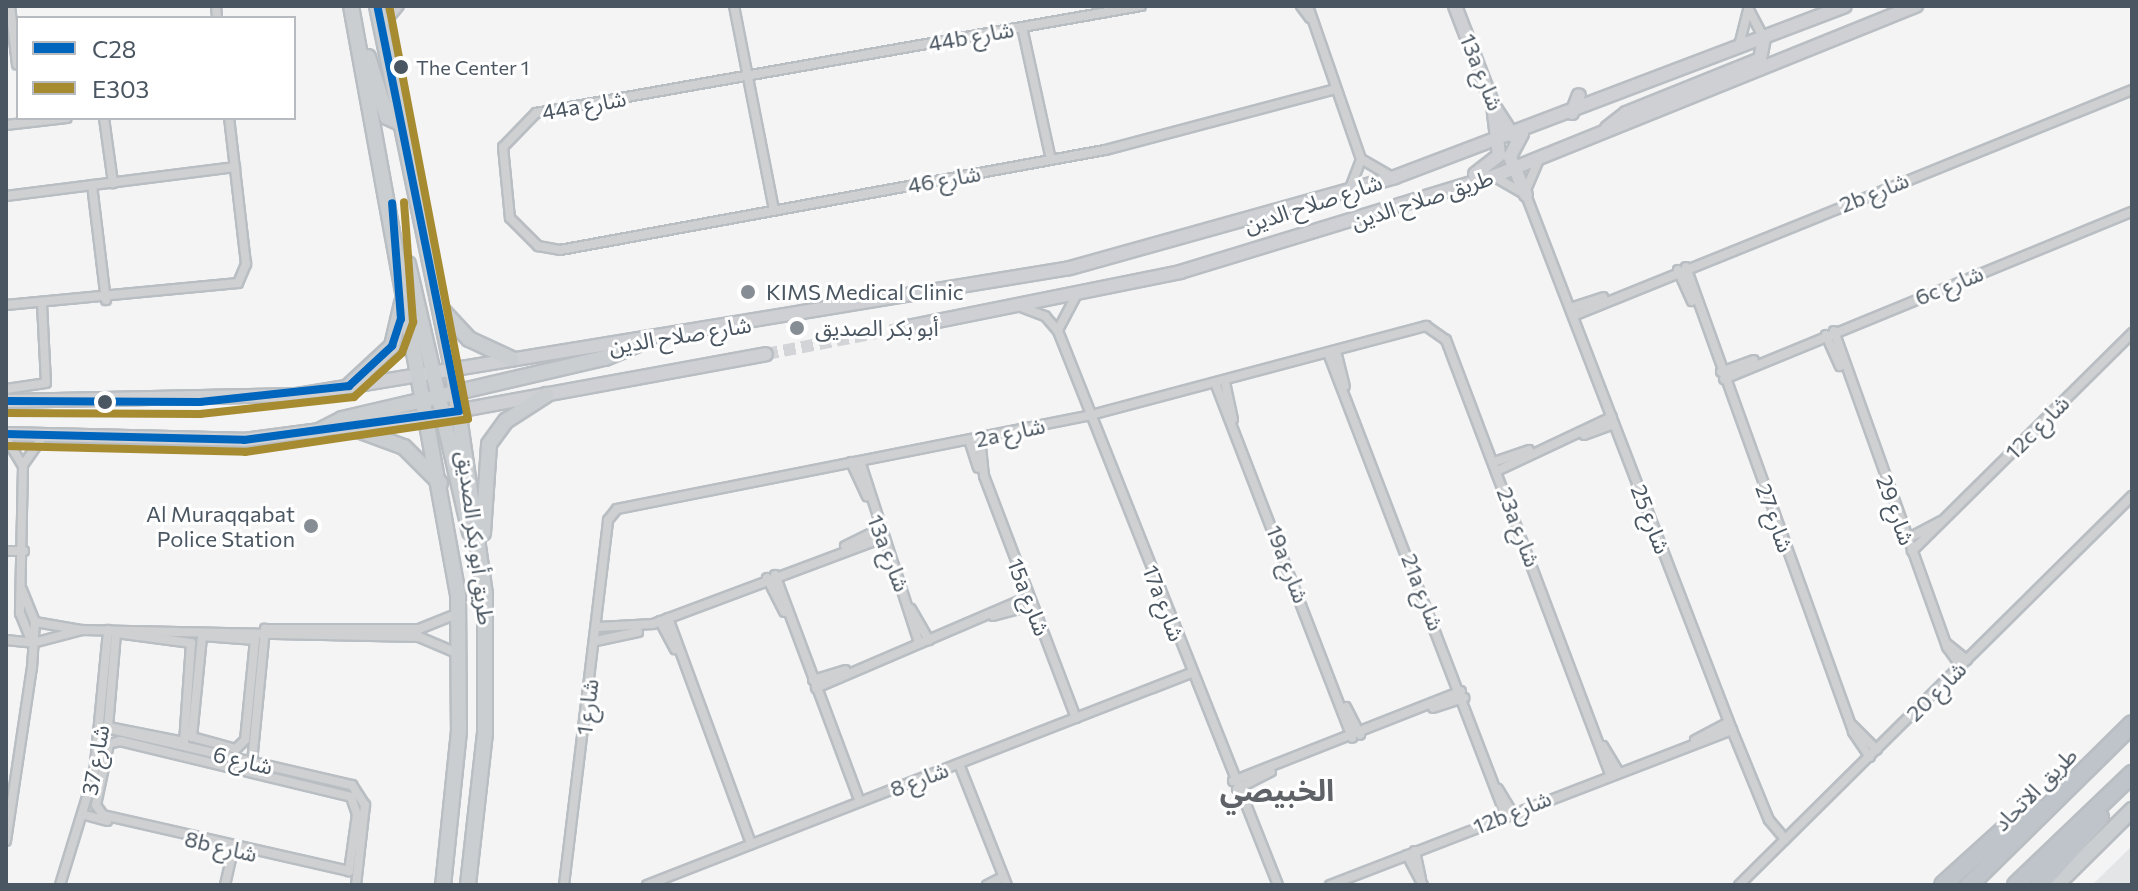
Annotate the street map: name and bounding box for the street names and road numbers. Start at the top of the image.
street label: 44b شارع [926,15,1016,57]
street label: 13a شارع [1455,30,1509,114]
street label: 44a شارع [540,85,628,125]
street label: شارع 46 [905,160,983,198]
street label: طريق صلاح الدين [1347,164,1497,234]
street label: 2b شارع [1836,166,1912,218]
street label: شارع صلاح الدين [1241,168,1385,238]
street label: 6c شارع [1911,259,1987,311]
street label: شارع صلاح الدين [607,311,753,359]
street label: 12c شارع [2000,390,2074,464]
street label: 2a شارع [973,412,1047,452]
street label: طريق أبو بكر الصديق [452,449,500,627]
street label: شارع 29 [1871,471,1921,549]
street label: شارع 27 [1750,480,1800,556]
street label: شارع 25 [1626,481,1676,557]
street label: 23a شارع [1492,483,1546,571]
street label: 13a شارع [862,511,916,595]
street label: 19a شارع [1261,521,1315,607]
street label: 21a شارع [1396,550,1450,634]
street label: 15a شارع [1002,555,1056,639]
street label: 17a شارع [1137,561,1191,645]
street label: شارع 20 [1901,656,1971,726]
street label: شارع 1 [570,677,604,737]
street label: شارع 37 [76,723,114,797]
street label: شارع 6 [211,740,275,780]
street label: طريق الاتحاد [1988,742,2082,836]
street label: شارع 8 [886,756,952,802]
street label: 12b شارع [1469,784,1555,840]
street label: 8b شارع [182,825,260,867]

